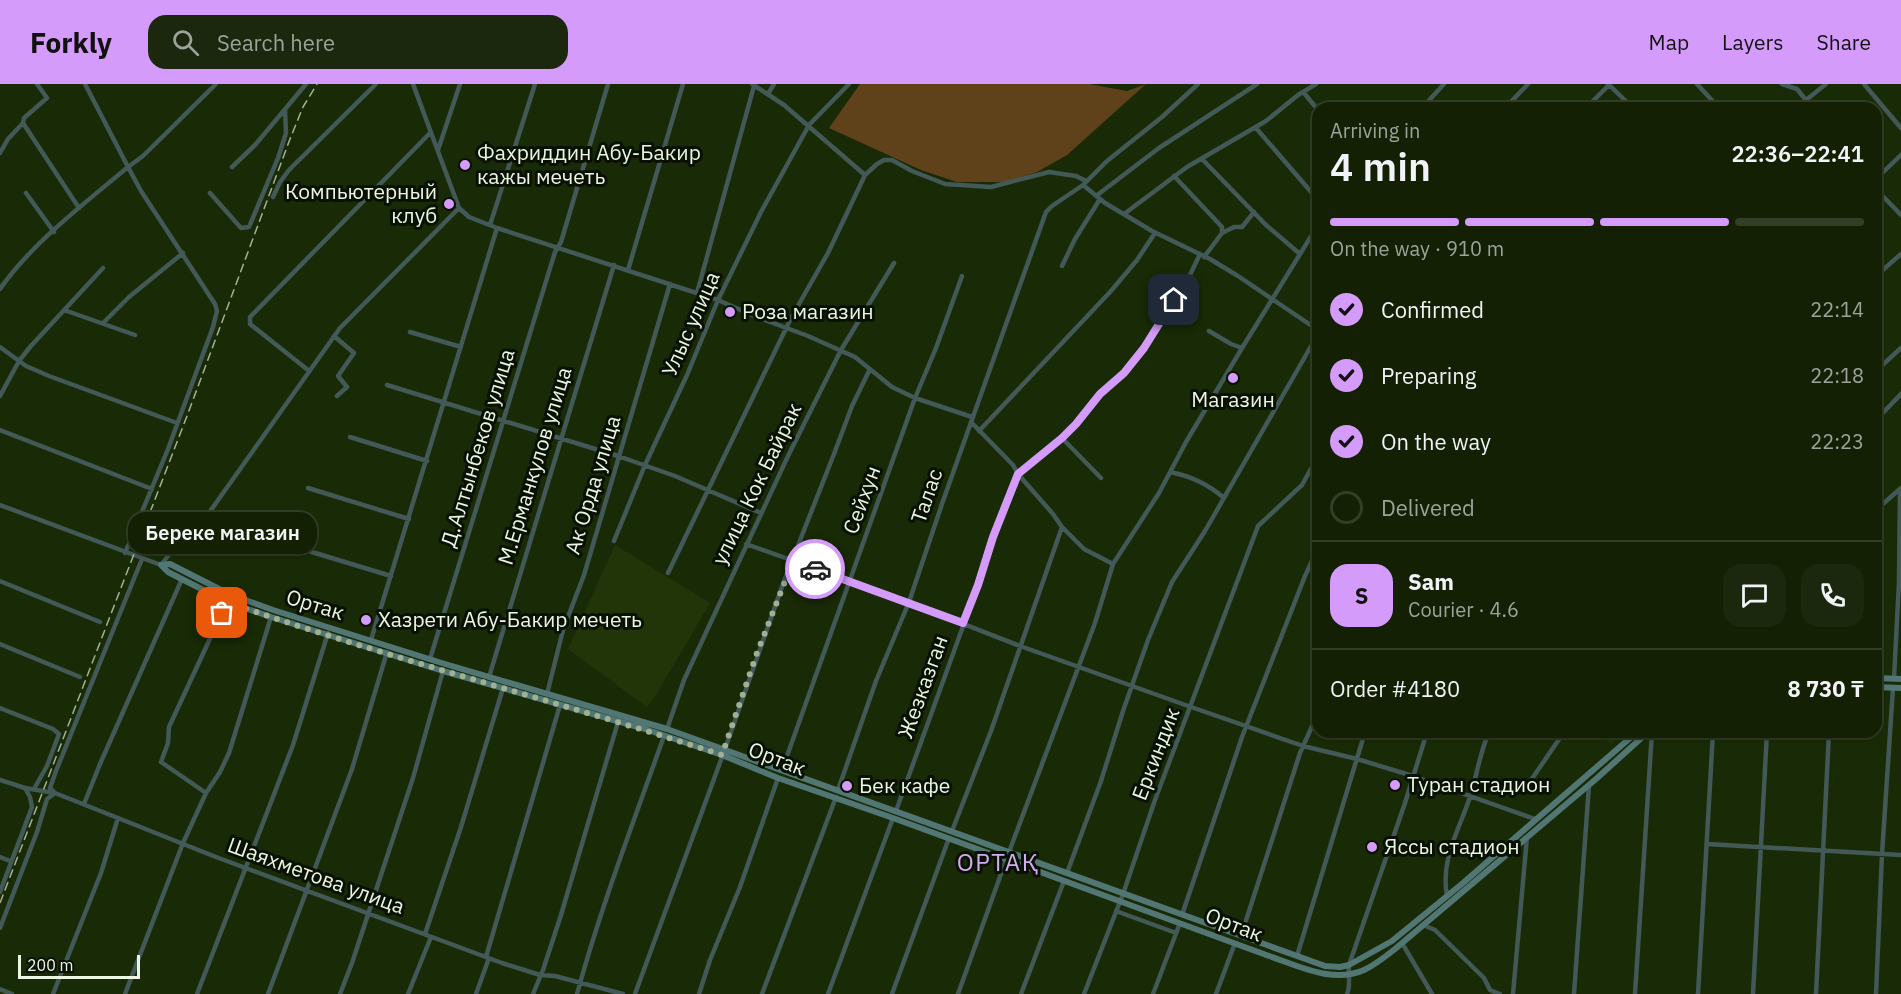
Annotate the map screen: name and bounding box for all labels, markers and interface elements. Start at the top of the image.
search box [148,15,568,69]
text: Forkly [30,24,112,61]
icon: search [169,26,202,59]
text: Search here [217,28,335,57]
text: Map [1649,28,1689,56]
text: Layers [1722,28,1784,56]
text: Share [1817,28,1871,56]
text: Arriving in [1330,117,1420,144]
place label: Фахриддин Абу-Бакир кажы мечеть [477,138,701,190]
text: 22:36–22:41 [1731,139,1864,168]
text: 4 min [1330,141,1431,192]
marker: Фахриддин Абу-Бакир кажы мечеть [458,158,472,172]
place label: Компьютерный клуб [285,177,437,229]
marker: Компьютерный клуб [442,197,456,211]
text: On the way · 910 m [1330,235,1504,262]
street label: Улыс улица [655,267,726,380]
pin [1148,274,1199,325]
icon: home [1157,283,1190,316]
icon: check [1330,293,1363,326]
text: Confirmed [1381,295,1484,324]
text: 22:14 [1810,296,1864,323]
place label: Роза магазин [742,297,874,325]
marker: Роза магазин [723,305,737,319]
street label: Д.Алтынбеков улица [434,345,521,550]
icon: check [1330,359,1363,392]
text: Preparing [1381,361,1476,390]
text: 22:18 [1810,362,1864,389]
street label: М.Ерманкулов улица [491,363,577,568]
marker: Магазин [1226,371,1240,385]
place label: Магазин [1191,385,1275,413]
street label: улица Кок Байрак [705,398,807,569]
street label: Ак Орда улица [558,412,626,558]
icon: check [1330,425,1363,458]
text: On the way [1381,427,1491,456]
text: 22:23 [1810,428,1864,455]
street label: Сейхун [836,462,886,538]
street label: Талас [904,465,948,527]
text: Delivered [1381,493,1475,522]
callout: Береке магазин [128,511,316,553]
text: Береке магазин [145,519,300,546]
courier [785,539,845,599]
icon: car [799,553,832,586]
button: chat [1723,564,1786,627]
button: phone [1801,564,1864,627]
text: Sam [1408,567,1454,596]
text: S [1355,581,1368,610]
street label: Ортак [283,582,348,626]
pin [196,587,247,638]
icon: bag [205,596,238,629]
text: Courier · 4.6 [1408,596,1519,623]
place label: Хазрети Абу-Бакир мечеть [378,605,642,633]
marker: Хазрети Абу-Бакир мечеть [359,613,373,627]
street label: Жезказган [891,631,954,742]
text: Order #4180 [1330,674,1460,703]
text: 8 730 ₸ [1788,674,1864,703]
street label: Еркиндик [1125,703,1186,804]
street label: Ортак [745,734,810,782]
place label: Туран стадион [1407,770,1550,798]
place label: Бек кафе [859,771,950,799]
marker: Туран стадион [1388,778,1402,792]
marker: Бек кафе [840,779,854,793]
street label: Шаяхметова улица [224,830,409,920]
place label: Яссы стадион [1384,832,1520,860]
marker: Яссы стадион [1365,840,1379,854]
district label: ОРТАҚ [957,846,1039,878]
street label: Ортак [1202,900,1267,948]
scale bar [18,952,140,980]
text: 200 m [27,955,74,975]

